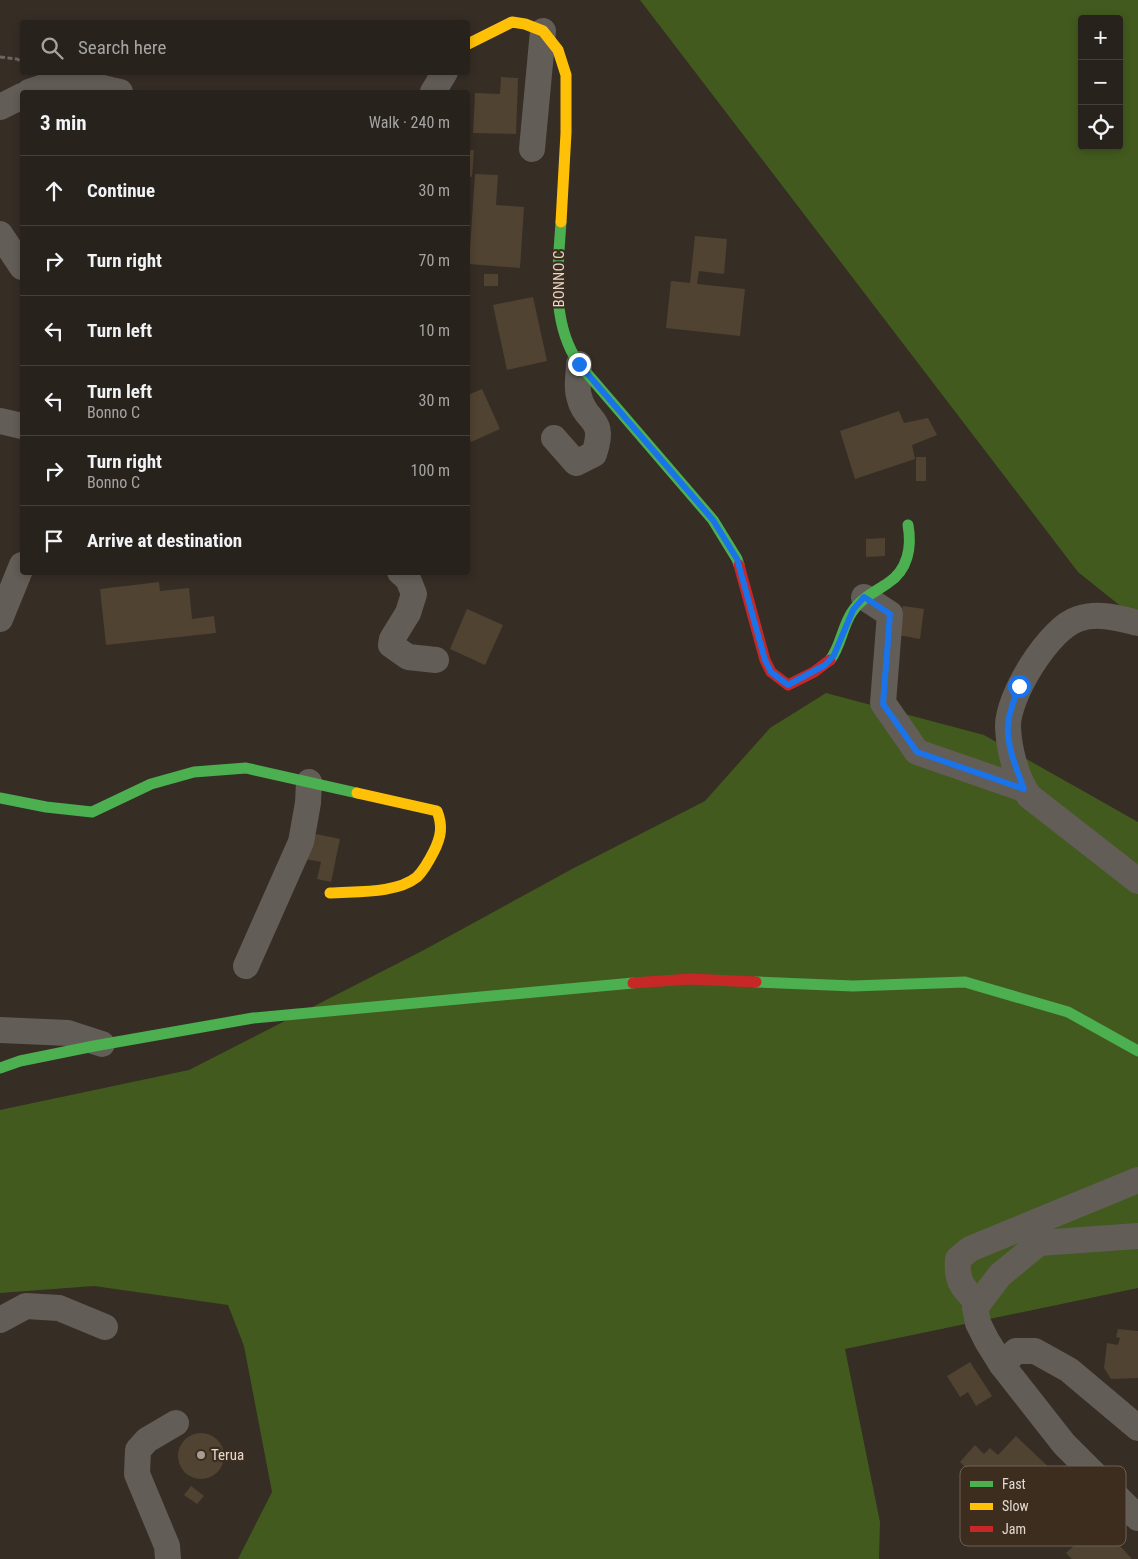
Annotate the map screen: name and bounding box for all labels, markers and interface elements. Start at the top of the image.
map controls [1078,15,1123,150]
button: + [1078,15,1123,60]
search box [20,20,470,75]
icon: search [38,34,66,62]
text: Search here [78,36,166,59]
button: − [1078,60,1123,105]
button: locate [1078,105,1123,150]
text: 3 min [40,111,87,135]
text: Walk · 240 m [369,113,450,132]
icon: ahead [40,177,68,205]
text: Continue [87,179,155,202]
text: 30 m [418,181,450,200]
icon: right [40,247,68,275]
text: Turn right [87,249,162,272]
text: 70 m [418,251,450,270]
street label: BONNO C [550,251,568,307]
icon: left [40,317,68,345]
text: Turn left [87,319,152,342]
text: 10 m [418,321,450,340]
route end [568,353,591,376]
text: Turn left [87,380,152,403]
icon: left [40,387,68,415]
text: 30 m [418,391,450,410]
text: Bonno C [87,403,140,422]
text: Turn right [87,450,162,473]
icon: right [40,457,68,485]
text: 100 m [411,461,450,480]
text: Bonno C [87,473,140,492]
icon: arrive [40,527,68,555]
text: Arrive at destination [87,529,242,552]
route start [1008,675,1031,698]
place label: Terua [211,1446,244,1464]
marker: Terua [195,1449,207,1461]
legend [960,1466,1126,1546]
text: Fast [1002,1476,1026,1492]
text: Slow [1002,1498,1029,1514]
text: Jam [1002,1521,1026,1537]

